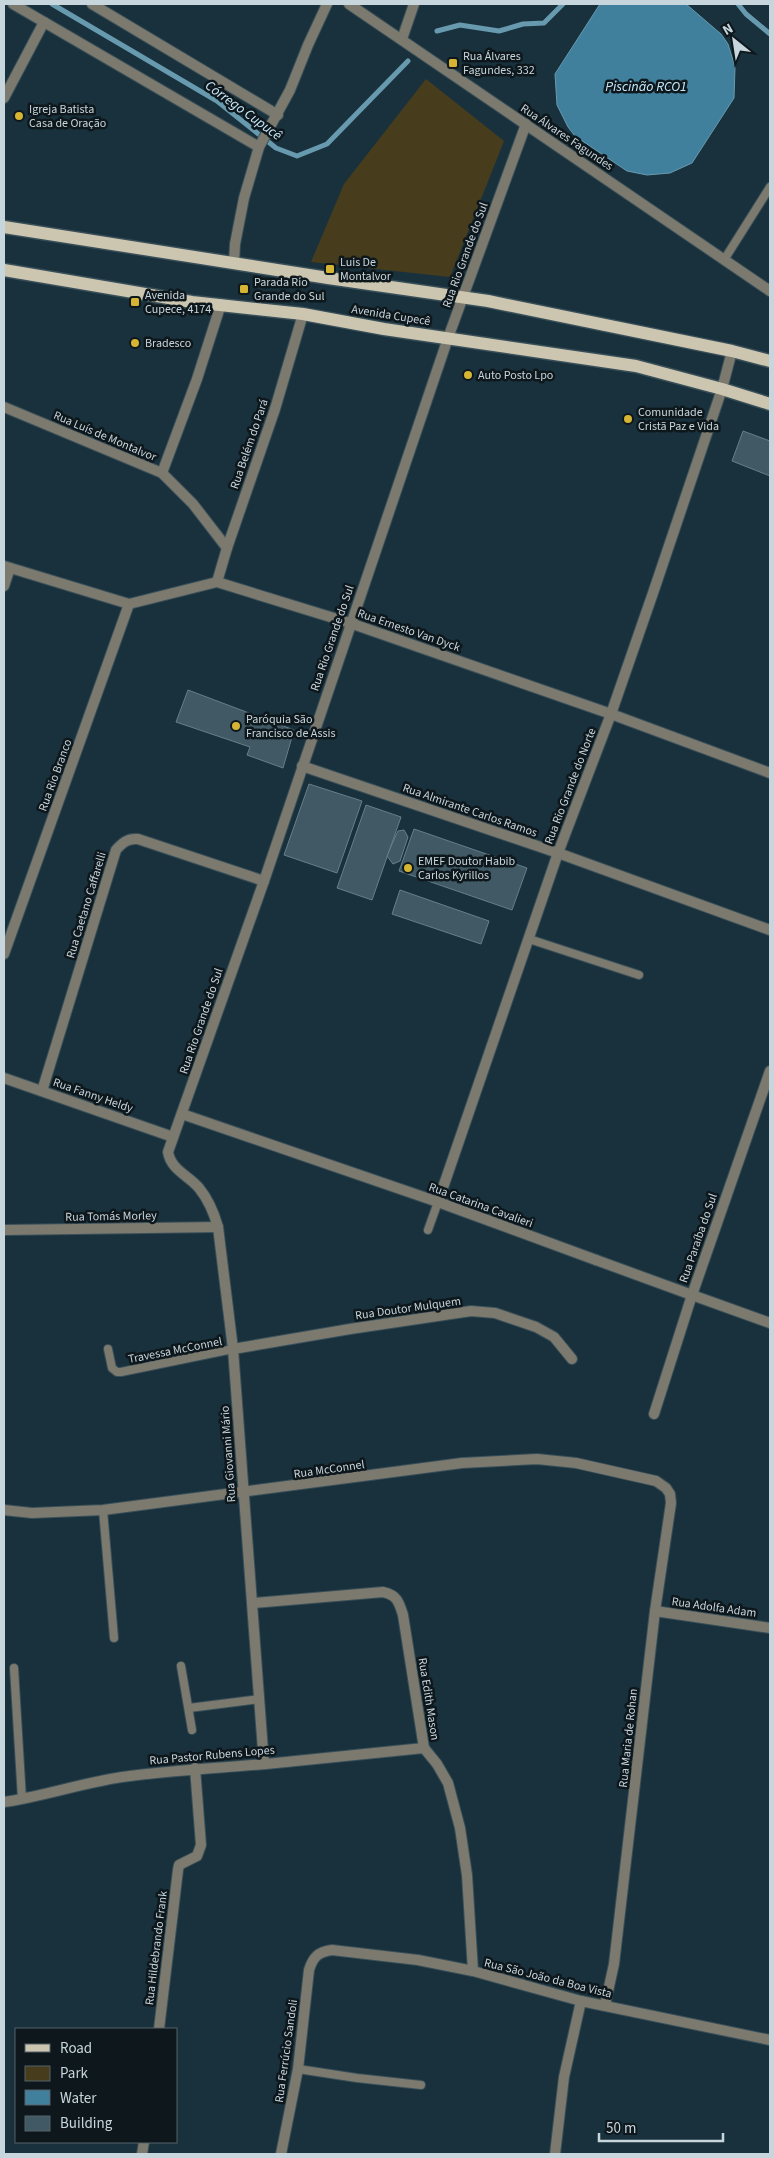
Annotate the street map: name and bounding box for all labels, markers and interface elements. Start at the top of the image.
north arrow [709,15,759,65]
text: N [719,19,737,41]
place label: Rua Álvares Fagundes, 332 [463,48,535,79]
marker: Rua Álvares Fagundes, 332 [447,57,459,69]
water label: Córrego Cupucê [201,76,286,146]
water label: Piscinão RCO1 [605,77,687,97]
street label: Rua Álvares Fagundes [517,100,616,175]
place label: Igreja Batista Casa de Oração [29,101,106,132]
marker: Igreja Batista Casa de Oração [13,110,25,122]
street label: Rua Rio Grande do Sul [439,200,492,310]
place label: Luis De Montalvor [340,254,392,285]
marker: Luis De Montalvor [324,263,336,275]
place label: Parada Rio Grande do Sul [254,274,324,305]
marker: Parada Rio Grande do Sul [238,283,250,295]
place label: Avenida Cupece, 4174 [145,287,211,318]
marker: Avenida Cupece, 4174 [129,296,141,308]
street label: Avenida Cupecê [350,301,432,330]
place label: Bradesco [145,335,191,352]
marker: Bradesco [129,337,141,349]
place label: Auto Posto Lpo [478,367,553,384]
marker: Auto Posto Lpo [462,369,474,381]
street label: Rua Belém do Pará [226,397,273,491]
place label: Comunidade Cristã Paz e Vida [638,404,719,435]
street label: Rua Luís de Montalvor [51,407,160,466]
marker: Comunidade Cristã Paz e Vida [622,413,634,425]
street label: Rua Rio Grande do Sul [306,583,359,693]
street label: Rua Ernesto Van Dyck [355,605,463,656]
place label: Paróquia São Francisco de Assis [246,711,336,742]
marker: Paróquia São Francisco de Assis [230,720,242,732]
street label: Rua Rio Grande do Norte [540,726,600,847]
street label: Rua Rio Branco [35,737,76,814]
street label: Rua Almirante Carlos Ramos [400,779,539,842]
street label: Rua Caetano Caffarelli [62,850,111,960]
place label: EMEF Doutor Habib Carlos Kyrillos [418,853,516,884]
marker: EMEF Doutor Habib Carlos Kyrillos [402,862,414,874]
street label: Rua Rio Grande do Sul [175,966,228,1076]
street label: Rua Fanny Heldy [51,1074,136,1117]
street label: Rua Catarina Cavalieri [426,1179,535,1232]
street label: Rua Paraíba do Sul [675,1191,722,1285]
street label: Rua Tomás Morley [65,1207,157,1226]
street label: Rua Doutor Mulquem [354,1293,462,1324]
street label: Travessa McConnel [127,1333,224,1368]
street label: Rua Giovanni Mário [217,1405,240,1503]
street label: Rua McConnel [292,1456,366,1483]
street label: Rua Adolfa Adam [670,1593,757,1622]
street label: Rua Edith Mason [414,1657,443,1742]
street label: Rua Maria de Rohan [615,1688,642,1788]
street label: Rua Pastor Rubens Lopes [149,1742,275,1769]
street label: Rua Hildebrando Frank [141,1890,172,2006]
street label: Rua São João da Boa Vista [482,1954,613,2003]
street label: Rua Ferrúcio Sandoli [271,1998,302,2104]
legend [15,2028,178,2143]
text: Road [60,2038,92,2059]
text: Park [60,2063,89,2084]
text: Water [60,2088,97,2109]
scale bar [599,2110,723,2142]
text: Building [60,2113,113,2134]
text: 50 m [606,2118,636,2139]

